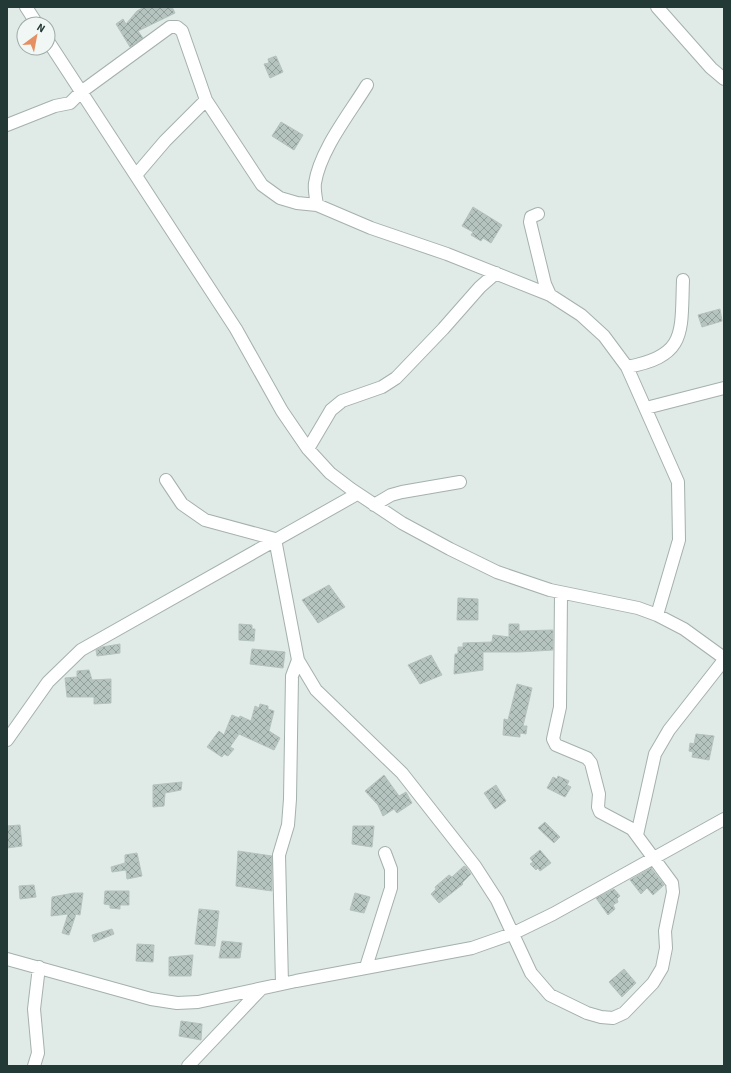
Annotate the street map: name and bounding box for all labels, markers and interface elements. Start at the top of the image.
north arrow [16,16,56,56]
text: N [34,20,48,36]

